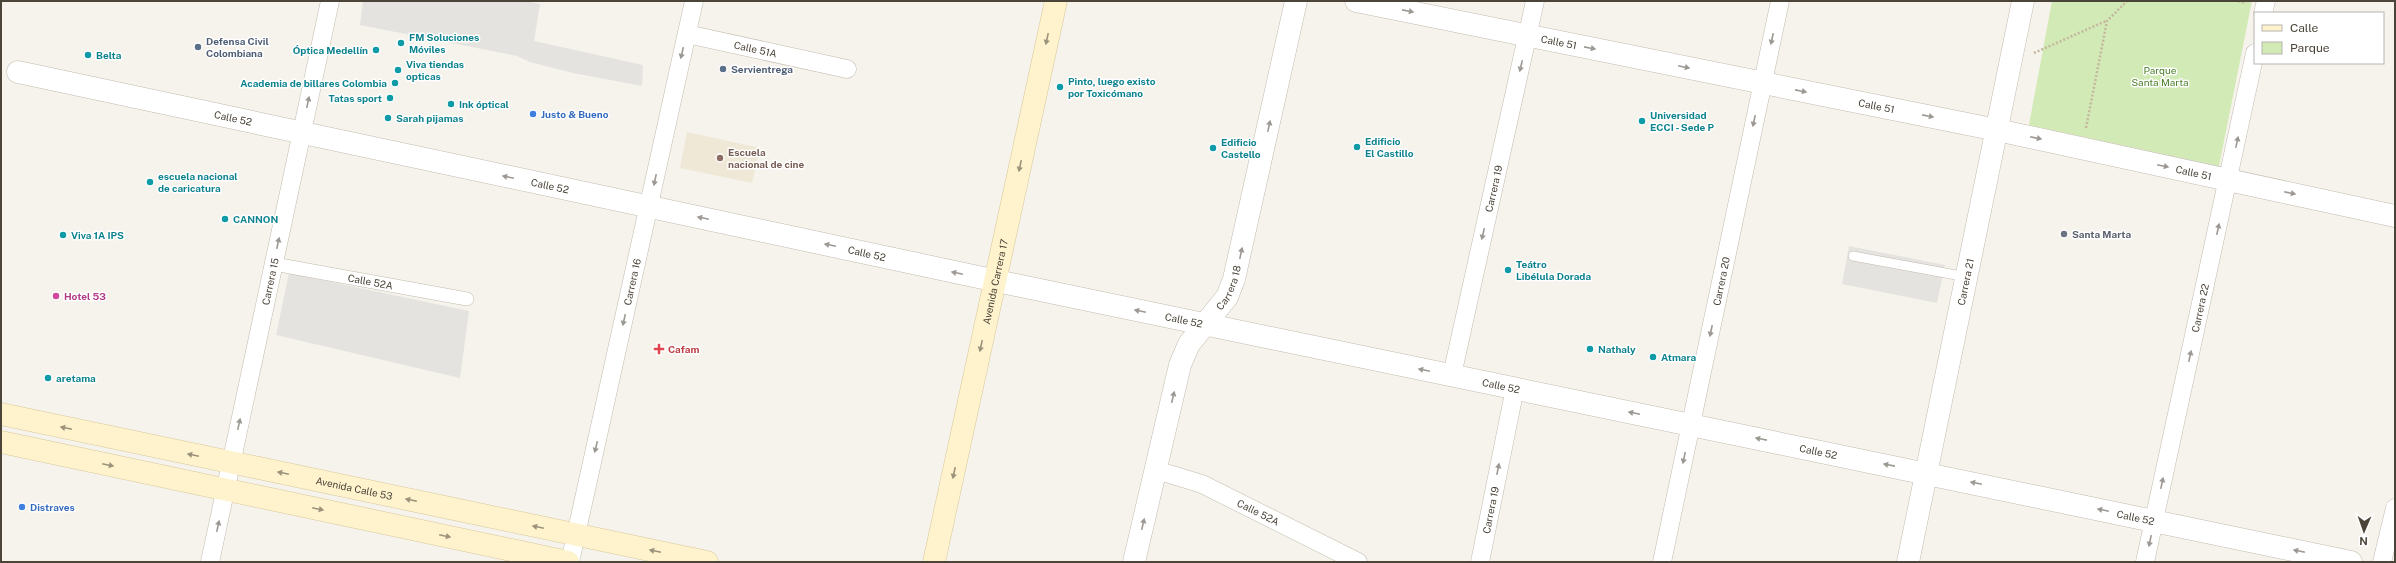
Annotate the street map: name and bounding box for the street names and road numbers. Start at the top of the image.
street label: Calle 51 [1540,32,1578,51]
street label: Calle 51A [733,38,778,59]
street label: Calle 51 [1857,96,1896,115]
street label: Calle 52 [213,108,253,128]
street label: Calle 51 [2174,163,2213,182]
street label: Carrera 19 [1482,164,1504,213]
street label: Calle 52 [530,176,570,195]
street label: Avenida Carrera 17 [980,238,1010,325]
street label: Calle 52 [847,243,887,263]
street label: Carrera 20 [1710,256,1732,307]
street label: Carrera 15 [259,257,281,306]
street label: Carrera 16 [621,257,643,306]
street label: Carrera 21 [1955,257,1976,306]
street label: Carrera 18 [1213,264,1243,312]
street label: Calle 52A [347,272,394,291]
street label: Carrera 22 [2189,282,2211,333]
street label: Calle 52 [1164,310,1204,330]
street label: Calle 52 [1481,376,1521,395]
street label: Calle 52 [1798,442,1839,461]
street label: Avenida Calle 53 [315,474,394,502]
street label: Carrera 19 [1480,485,1501,535]
street label: Calle 52A [1235,497,1281,528]
street label: Calle 52 [2116,508,2156,527]

